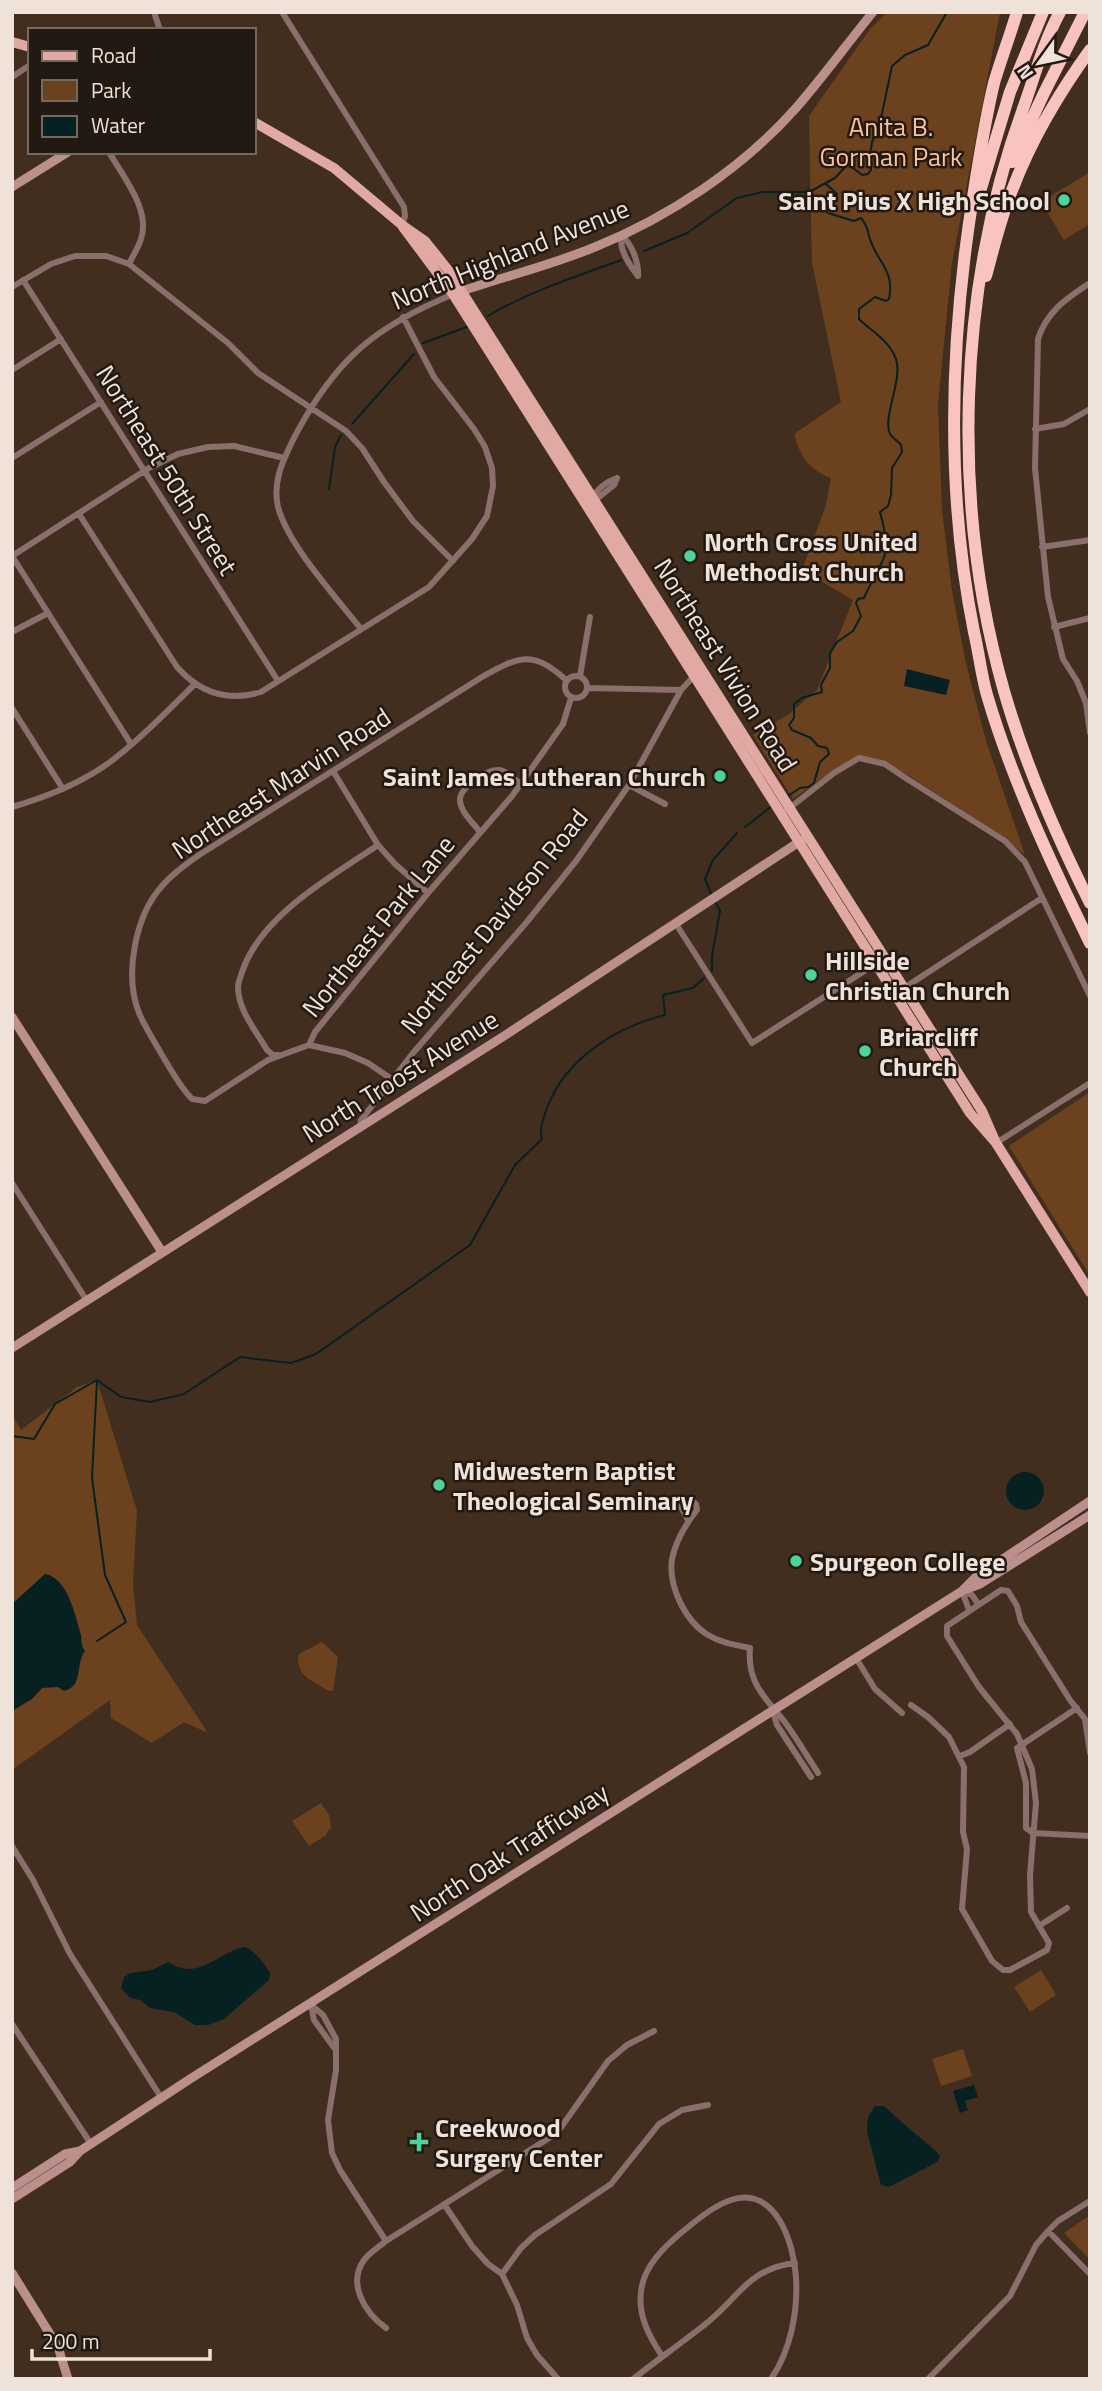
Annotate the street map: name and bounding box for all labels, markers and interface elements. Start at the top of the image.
legend [28,28,256,154]
north arrow [1004,28,1074,98]
text: Road [91,39,136,71]
text: N [1009,59,1040,86]
text: Park [91,74,131,106]
park label: Anita B. Gorman Park [820,107,962,176]
text: Water [91,109,145,141]
place label: Saint Pius X High School [778,181,1050,220]
street label: North Highland Avenue [385,188,635,320]
marker: Saint Pius X High School [1056,192,1072,208]
street label: Northeast 50th Street [87,357,247,583]
place label: North Cross United Methodist Church [704,522,918,591]
marker: North Cross United Methodist Church [682,548,698,564]
street label: Northeast Vivion Road [645,551,807,779]
street label: Northeast Marvin Road [164,697,398,869]
place label: Saint James Lutheran Church [383,757,706,796]
marker: Saint James Lutheran Church [712,768,728,784]
street label: Northeast Davidson Road [391,800,597,1042]
street label: Northeast Park Lane [292,827,464,1025]
place label: Hillside Christian Church [825,941,1010,1010]
marker: Hillside Christian Church [803,967,819,983]
street label: North Troost Avenue [294,1000,506,1152]
place label: Briarcliff Church [879,1017,978,1086]
marker: Briarcliff Church [857,1043,873,1059]
place label: Midwestern Baptist Theological Seminary [453,1451,693,1520]
marker: Midwestern Baptist Theological Seminary [431,1477,447,1493]
place label: Spurgeon College [810,1542,1006,1581]
marker: Spurgeon College [788,1553,804,1569]
street label: North Oak Trafficway [402,1773,616,1931]
place label: Creekwood Surgery Center [435,2108,603,2177]
marker: Creekwood Surgery Center [409,2132,429,2152]
scale bar [32,2318,210,2362]
text: 200 m [42,2325,99,2357]

